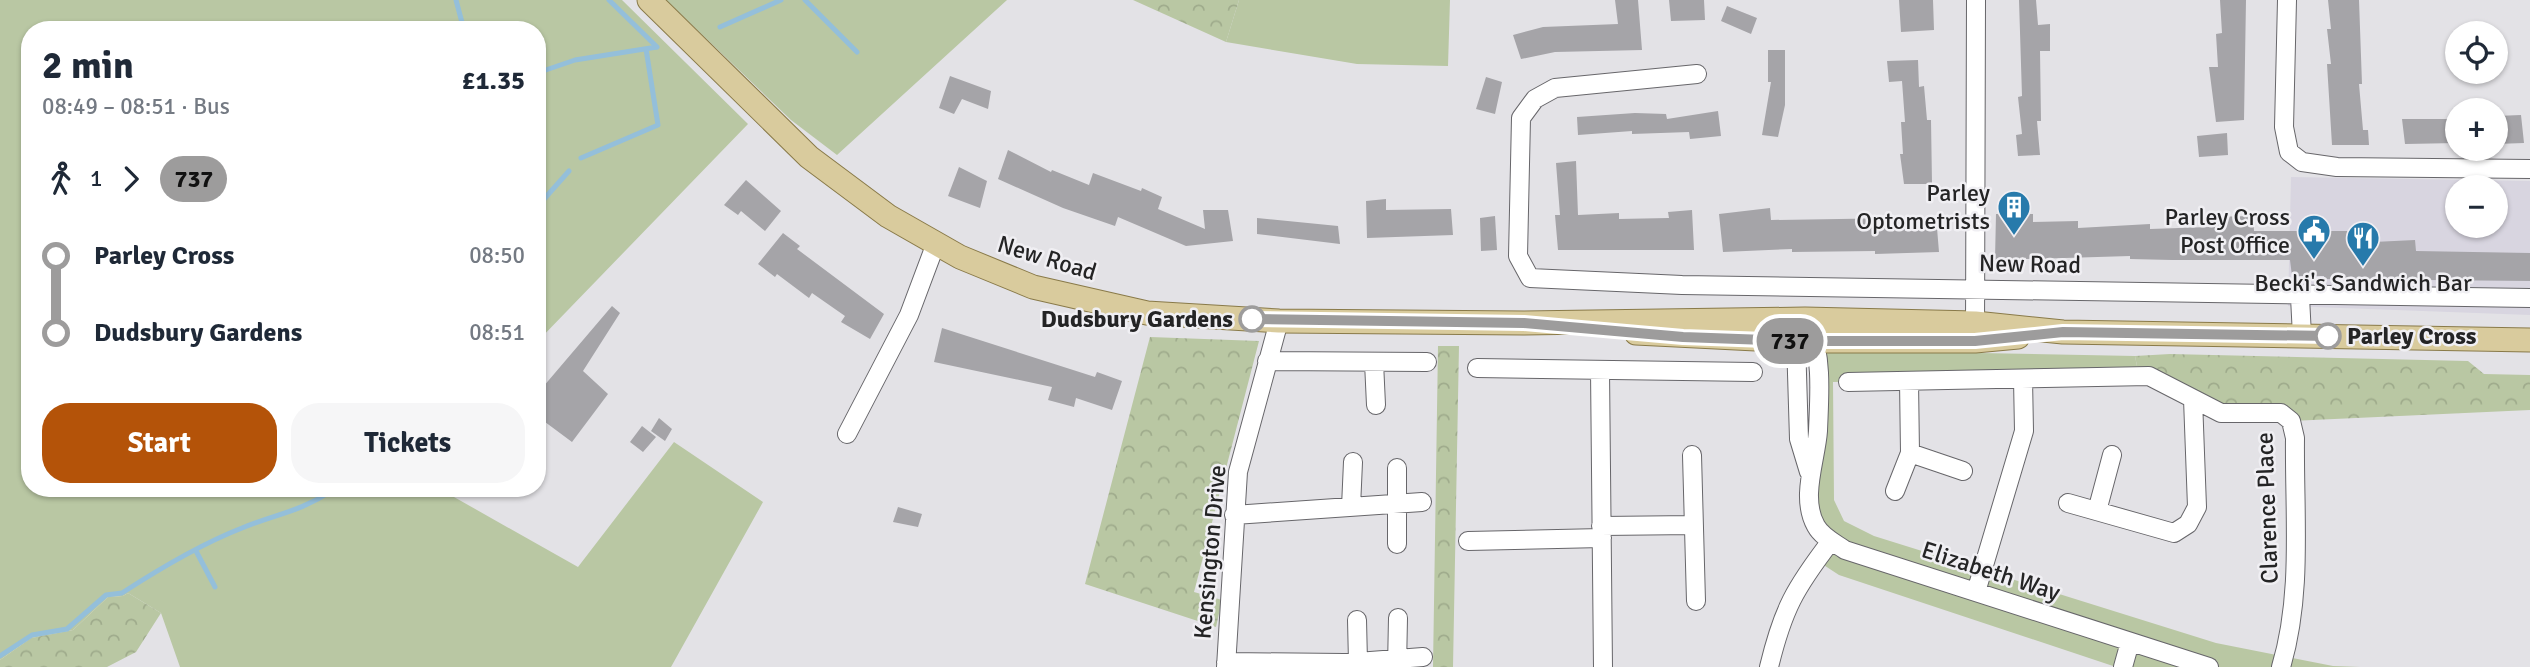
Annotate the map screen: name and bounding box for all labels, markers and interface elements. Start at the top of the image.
map controls [2445,21,2508,238]
button: locate [2445,21,2508,84]
text: 2 min [42,42,134,89]
text: £1.35 [461,65,525,97]
text: 08:49 – 08:51 · Bus [42,92,230,121]
button: + [2445,98,2508,161]
icon: walk [42,160,80,198]
icon: forward [112,160,150,198]
text: 1 [90,164,102,193]
text: 737 [174,164,213,194]
button: − [2445,175,2508,238]
place label: Parley Optometrists [1856,178,1990,236]
building icon: Parley Optometrists [1995,188,2033,237]
place label: Parley Cross Post Office [2165,202,2290,260]
public building icon: Parley Cross Post Office [2295,212,2333,261]
restaurant icon: Becki's Sandwich Bar [2344,219,2382,268]
street label: New Road [994,229,1100,287]
text: Parley Cross [94,240,234,272]
text: 08:50 [469,241,525,270]
street label: New Road [1979,248,2081,280]
place label: Becki's Sandwich Bar [2254,268,2472,298]
place label: Dudsbury Gardens [1041,304,1233,334]
marker: Dudsbury Gardens [1239,306,1265,332]
text: Dudsbury Gardens [94,317,302,349]
text: 08:51 [469,318,525,347]
line badge: 737 [1750,318,1830,364]
place label: Parley Cross [2347,321,2477,351]
marker: Parley Cross [2315,323,2341,349]
text: 737 [1771,326,1809,356]
button: Start [42,403,277,483]
button: Tickets [291,403,525,483]
street label: Clarence Place [2249,432,2285,584]
street label: Kensington Drive [1187,464,1233,640]
street label: Elizabeth Way [1918,534,2064,608]

